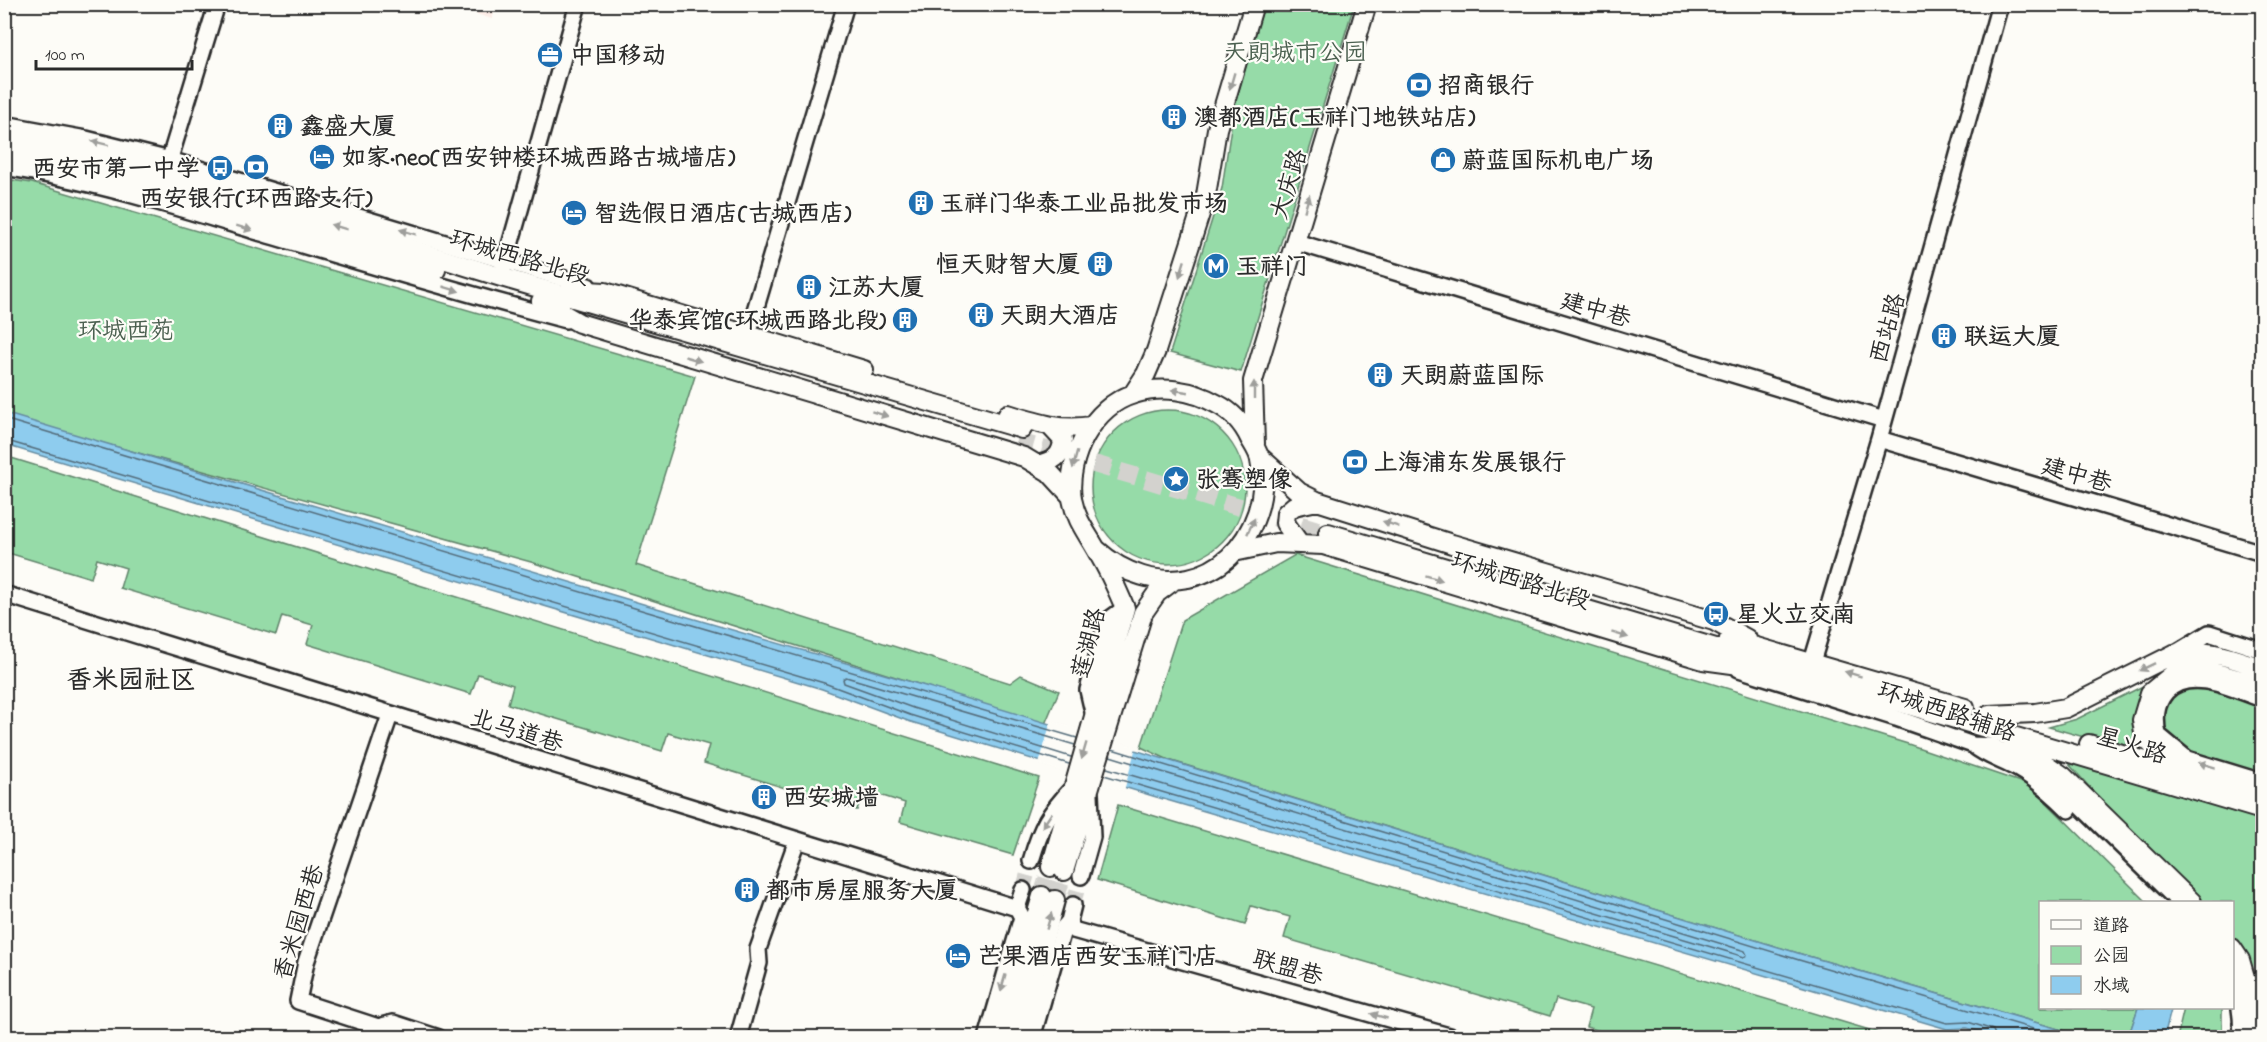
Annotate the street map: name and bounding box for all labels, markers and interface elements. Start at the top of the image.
scale bar [36,33,192,71]
park label: 天朗城市公园 [1223,37,1367,72]
office icon: 中国移动 [535,40,565,70]
place label: 中国移动 [570,40,666,75]
text: 100 m [45,43,85,69]
bank icon: 招商银行 [1404,70,1434,100]
place label: 招商银行 [1438,70,1534,105]
one-way arrow [1227,72,1236,90]
building icon: 澳都酒店(玉祥门地铁站店) [1159,102,1189,132]
place label: 澳都酒店(玉祥门地铁站店) [1194,102,1475,137]
building icon: 鑫盛大厦 [265,111,295,141]
place label: 鑫盛大厦 [300,111,396,146]
one-way arrow [91,137,109,147]
hotel icon: 如家·neo(西安钟楼环城西路古城墙店) [307,142,337,172]
place label: 如家·neo(西安钟楼环城西路古城墙店) [342,142,735,177]
street label: 大庆路 [1263,145,1318,224]
shop icon: 蔚蓝国际机电广场 [1428,145,1458,175]
place label: 蔚蓝国际机电广场 [1462,145,1654,180]
bank icon: 西安银行(环西路支行) [241,152,271,182]
place label: 西安市第一中学 [32,153,200,188]
bus stop icon: 西安市第一中学 [205,153,235,183]
place label: 西安银行(环西路支行) [139,183,373,218]
building icon: 玉祥门华泰工业品批发市场 [906,188,936,218]
place label: 玉祥门华泰工业品批发市场 [940,188,1228,223]
one-way arrow [1303,194,1312,212]
hotel icon: 智选假日酒店(古城西店) [559,198,589,228]
place label: 智选假日酒店(古城西店) [594,198,851,233]
one-way arrow [330,222,348,231]
street label: 环城西路北段 [445,223,593,296]
one-way arrow [235,224,253,233]
one-way arrow [399,227,417,236]
place label: 恒天财智大厦 [936,249,1080,284]
building icon: 恒天财智大厦 [1085,249,1115,279]
metro station icon: 玉祥门 [1201,251,1231,281]
place label: 玉祥门 [1236,251,1308,286]
one-way arrow [1177,260,1186,278]
building icon: 江苏大厦 [794,272,824,302]
place label: 江苏大厦 [828,272,924,307]
one-way arrow [442,285,460,294]
street label: 建中巷 [1556,285,1635,338]
street label: 西站路 [1863,289,1916,368]
building icon: 天朗大酒店 [966,300,996,330]
place label: 天朗大酒店 [1000,300,1120,335]
place label: 华泰宾馆(环城西路北段) [629,305,886,340]
building icon: 华泰宾馆(环城西路北段) [890,305,920,335]
park label: 环城西苑 [78,315,174,350]
building icon: 联运大厦 [1929,321,1959,351]
place label: 联运大厦 [1964,321,2060,356]
one-way arrow [684,355,702,364]
building icon: 天朗蔚蓝国际 [1365,360,1395,390]
place label: 天朗蔚蓝国际 [1400,360,1544,395]
one-way arrow [1249,381,1259,400]
one-way arrow [1170,387,1189,396]
one-way arrow [871,410,889,419]
bank icon: 上海浦东发展银行 [1340,447,1370,477]
place label: 上海浦东发展银行 [1374,447,1566,482]
street label: 建中巷 [2037,450,2116,503]
one-way arrow [1070,451,1080,469]
place icon: 张骞塑像 [1161,464,1191,494]
place label: 张骞塑像 [1196,464,1292,499]
one-way arrow [1247,517,1256,534]
one-way arrow [1382,519,1400,529]
street label: 环城西路北段 [1446,545,1594,620]
one-way arrow [1425,574,1443,583]
bus stop icon: 星火立交南 [1701,599,1731,629]
place label: 星火立交南 [1736,599,1856,634]
street label: 莲湖路 [1065,604,1116,683]
one-way arrow [1611,631,1629,640]
one-way arrow [2138,662,2155,671]
district label: 香米园社区 [66,663,196,701]
one-way arrow [1844,669,1862,678]
street label: 环城西路辅路 [1872,674,2020,752]
street label: 北马道巷 [465,702,567,763]
street label: 星火路 [2092,720,2171,775]
one-way arrow [1079,742,1088,760]
one-way arrow [2198,760,2216,769]
building icon: 西安城墙 [749,782,779,812]
place label: 西安城墙 [783,782,879,817]
one-way arrow [1041,812,1052,829]
street label: 香米园西巷 [266,860,335,985]
building icon: 都市房屋服务大厦 [732,875,762,905]
place label: 都市房屋服务大厦 [766,875,958,910]
legend [2039,901,2234,1009]
one-way arrow [1045,912,1054,930]
text: 道路 [2093,914,2129,940]
hotel icon: 芒果酒店西安玉祥门店 [943,941,973,971]
place label: 芒果酒店西安玉祥门店 [978,941,1218,976]
street label: 联盟巷 [1248,943,1327,996]
text: 公园 [2093,944,2129,970]
one-way arrow [998,974,1007,992]
text: 水域 [2093,974,2129,1000]
one-way arrow [1370,1011,1388,1020]

